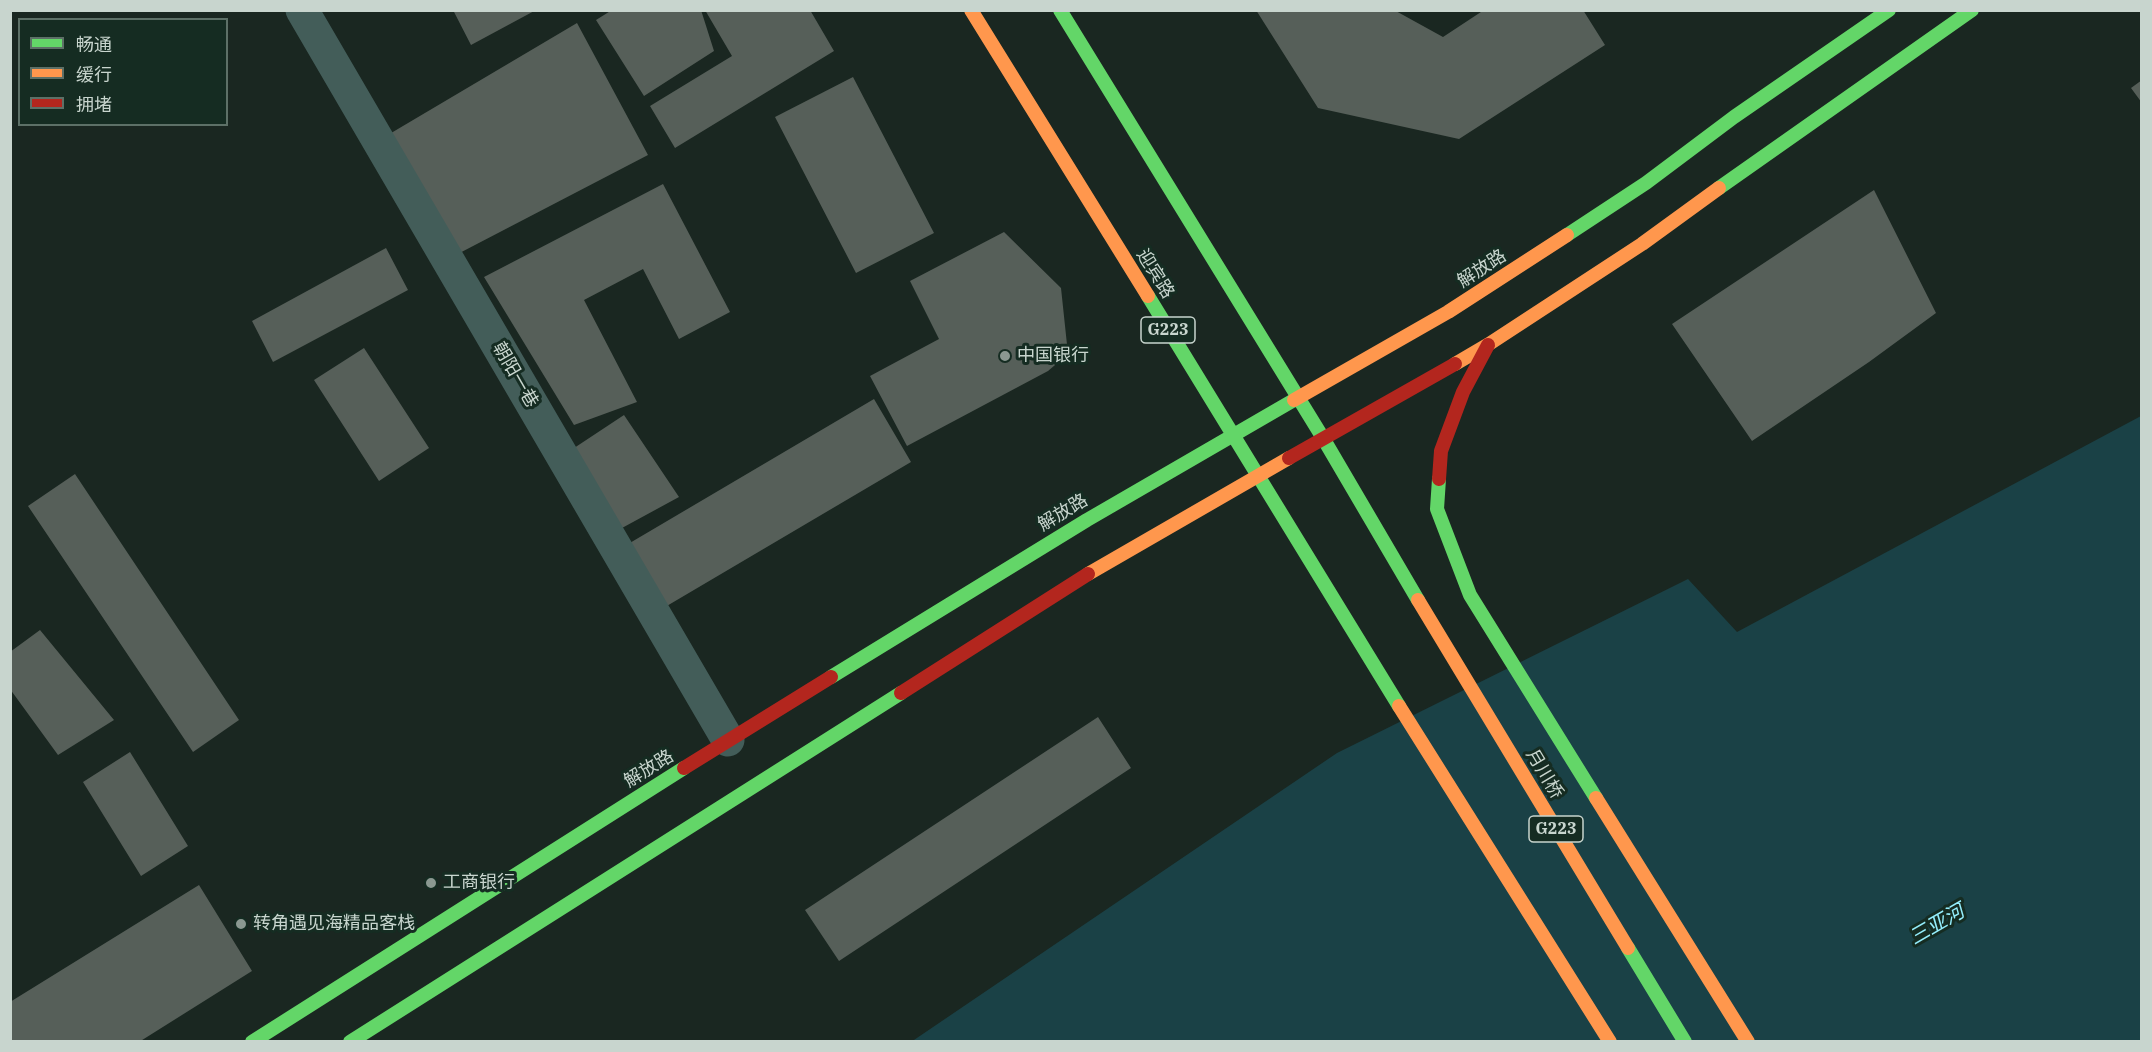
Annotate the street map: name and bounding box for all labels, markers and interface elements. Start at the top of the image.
legend [18,18,228,126]
text: 畅通 [76,33,112,56]
text: 缓行 [76,63,112,86]
text: 拥堵 [76,93,112,116]
street label: 迎宾路 [1132,245,1178,303]
street label: 解放路 [1453,245,1511,293]
road number: G223 [1141,317,1195,343]
street label: 朝阳一巷 [488,338,542,412]
place label: 中国银行 [1017,345,1089,367]
marker: 中国银行 [998,349,1012,363]
street label: 解放路 [1034,490,1092,536]
street label: 月川桥 [1521,745,1567,803]
street label: 解放路 [620,746,678,792]
road number: G223 [1529,816,1583,842]
place label: 工商银行 [443,872,515,894]
marker: 工商银行 [424,876,438,890]
water label: 三亚河 [1905,900,1969,950]
place label: 转角遇见海精品客栈 [253,913,415,935]
marker: 转角遇见海精品客栈 [234,917,248,931]

